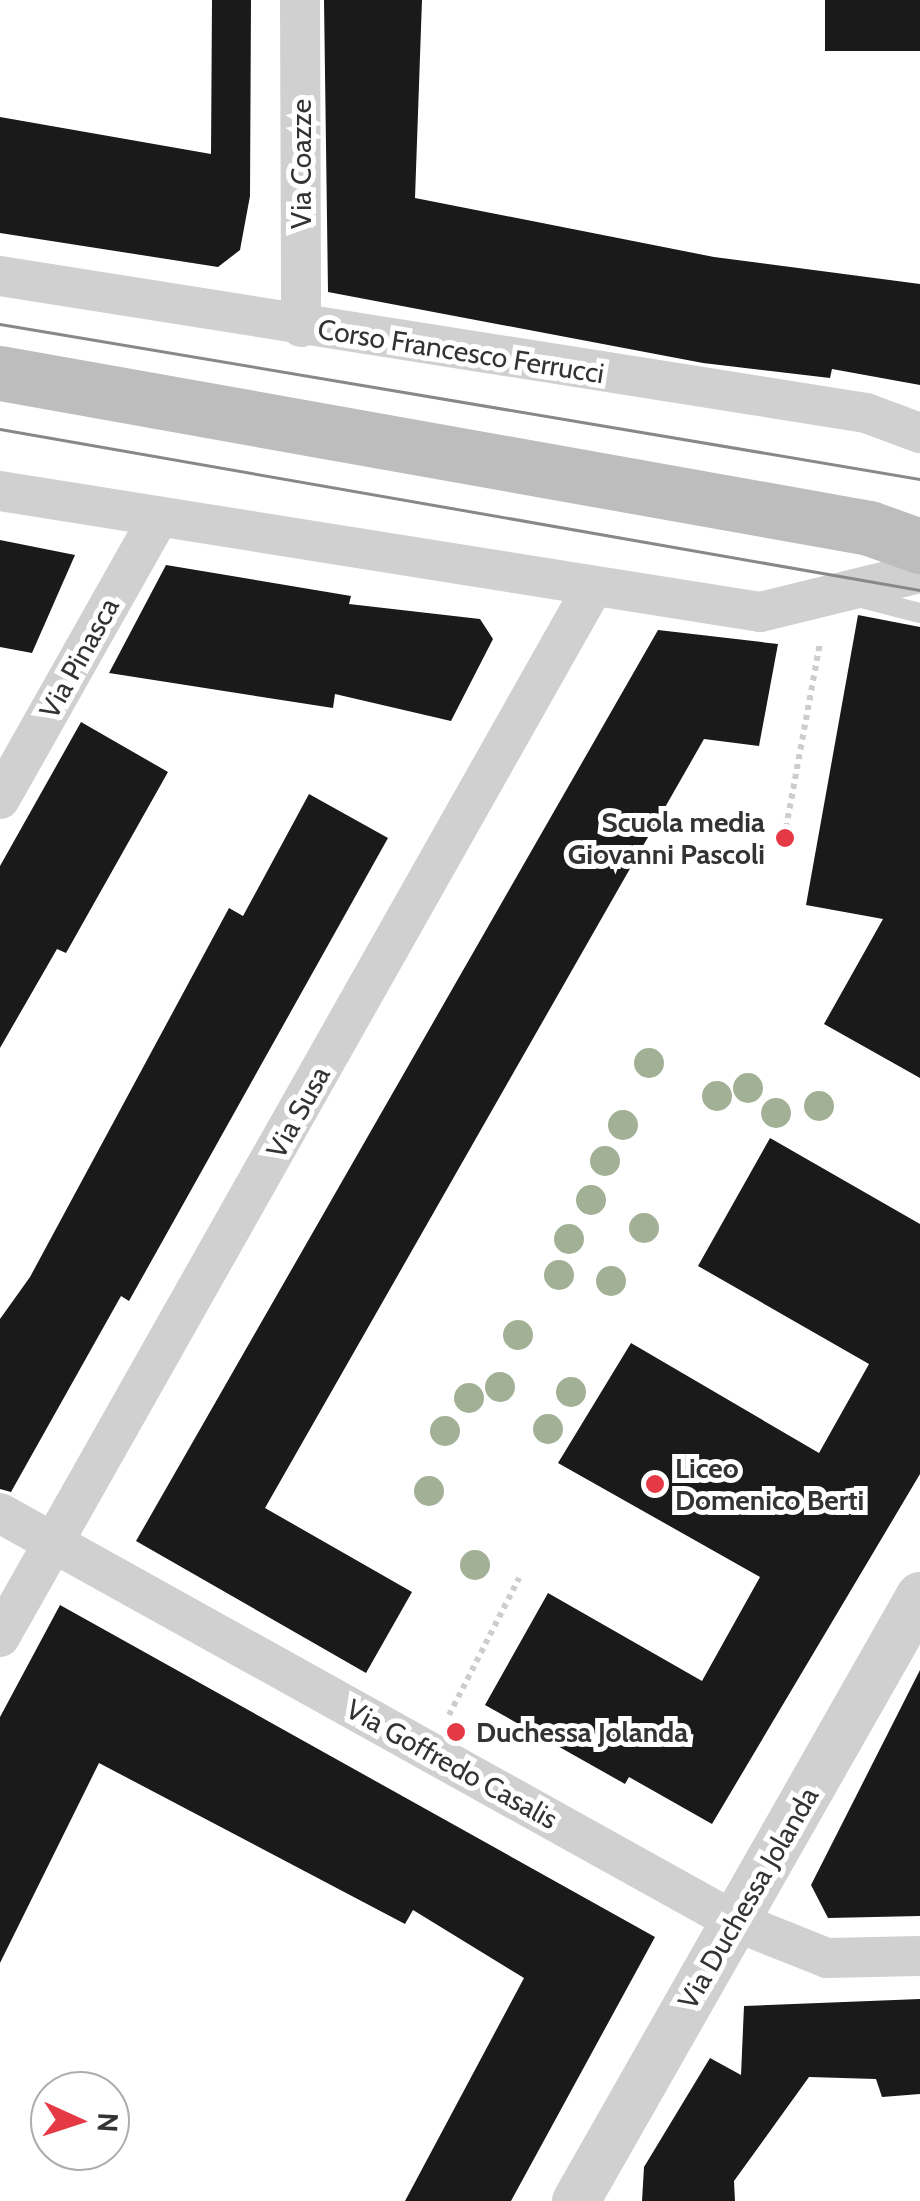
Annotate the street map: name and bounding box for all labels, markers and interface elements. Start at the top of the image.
street label: Via Coazze [284,99,318,229]
street label: Corso Francesco Ferrucci [315,312,607,390]
street label: Via Pinasca [32,592,126,724]
place label: Scuola media Giovanni Pascoli [568,805,765,871]
marker: Scuola media Giovanni Pascoli [774,827,796,849]
street label: Via Susa [259,1060,337,1164]
place label: Liceo Domenico Berti [675,1451,864,1517]
marker: Liceo Domenico Berti [644,1473,666,1495]
street label: Via Goffredo Casalis [340,1692,564,1836]
place label: Duchessa Jolanda [476,1715,688,1749]
marker: Duchessa Jolanda [445,1721,467,1743]
street label: Via Duchessa Jolanda [671,1781,825,2015]
north arrow [30,2071,130,2171]
text: N [90,2112,125,2133]

